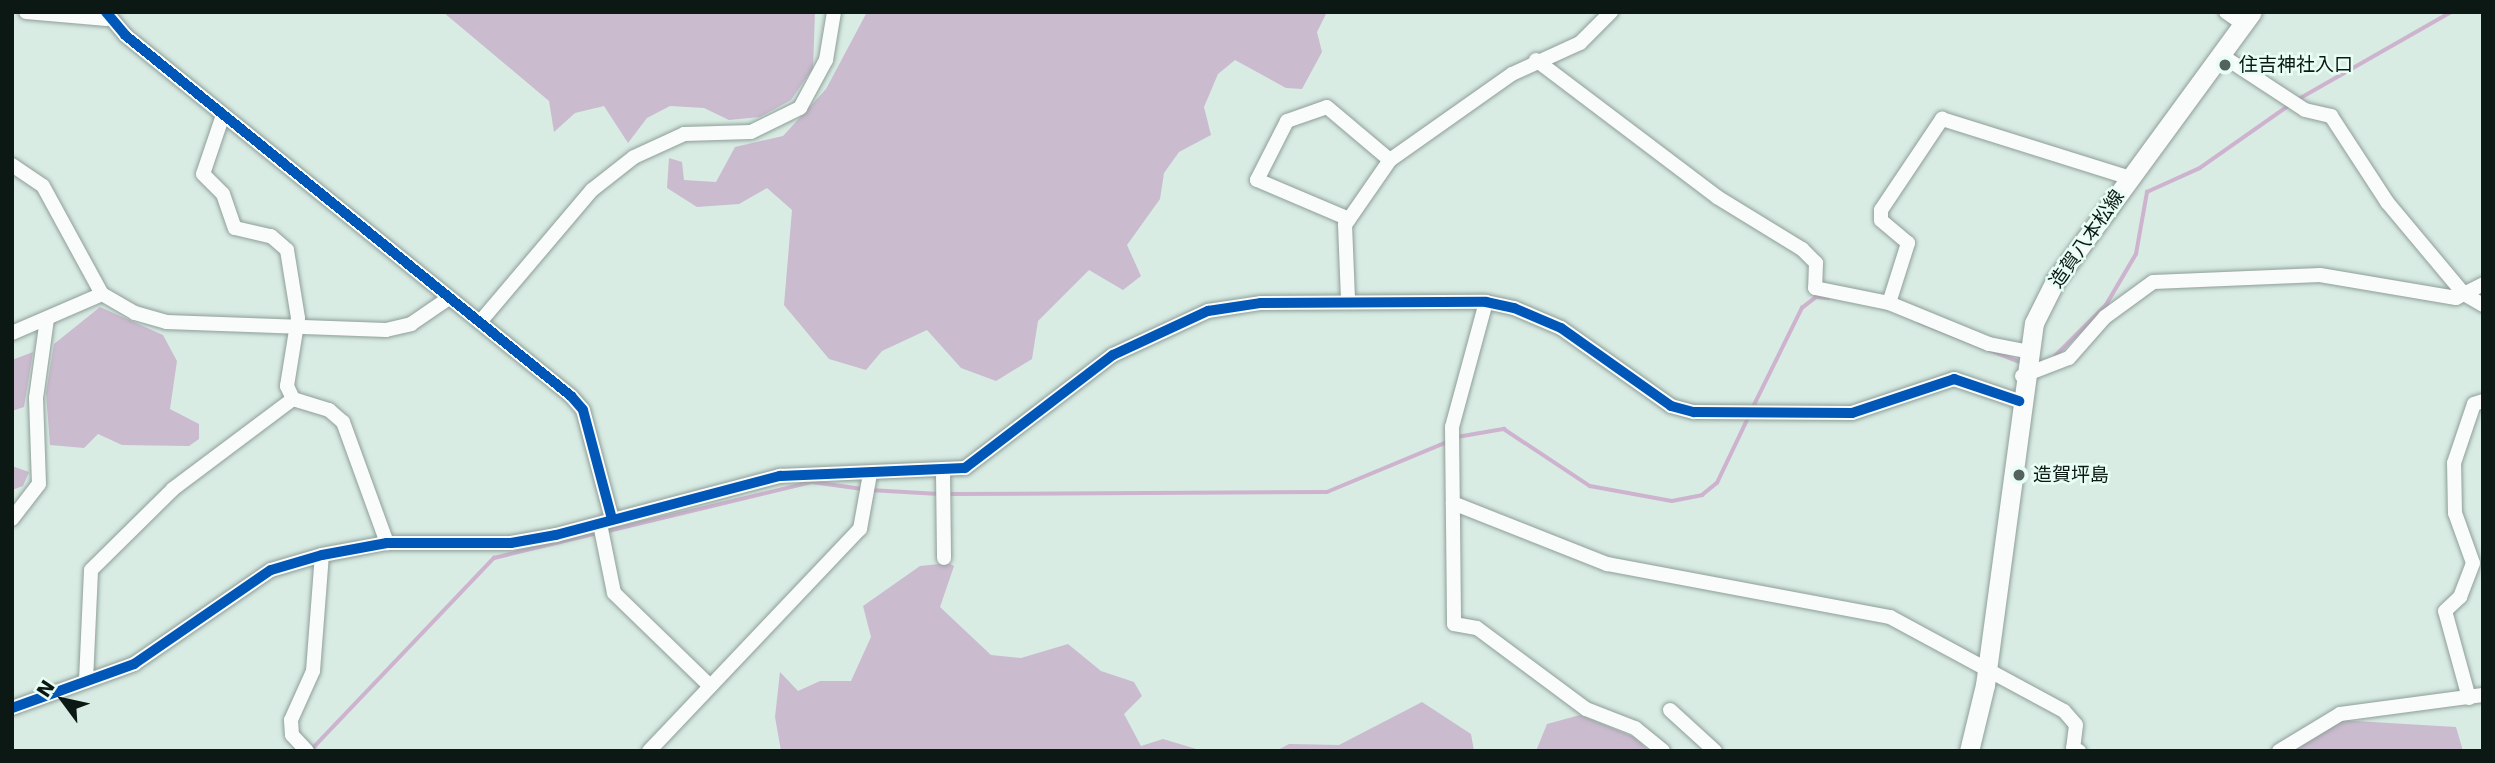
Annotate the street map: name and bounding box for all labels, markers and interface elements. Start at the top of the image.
place label: 住吉神社入口 [2239,54,2353,76]
marker: 住吉神社入口 [2217,57,2233,73]
street label: 造賀八本松線 [2045,186,2129,292]
place label: 造賀坪島 [2033,464,2109,486]
marker: 造賀坪島 [2011,467,2027,483]
north arrow [28,665,98,735]
text: N [32,676,59,701]

